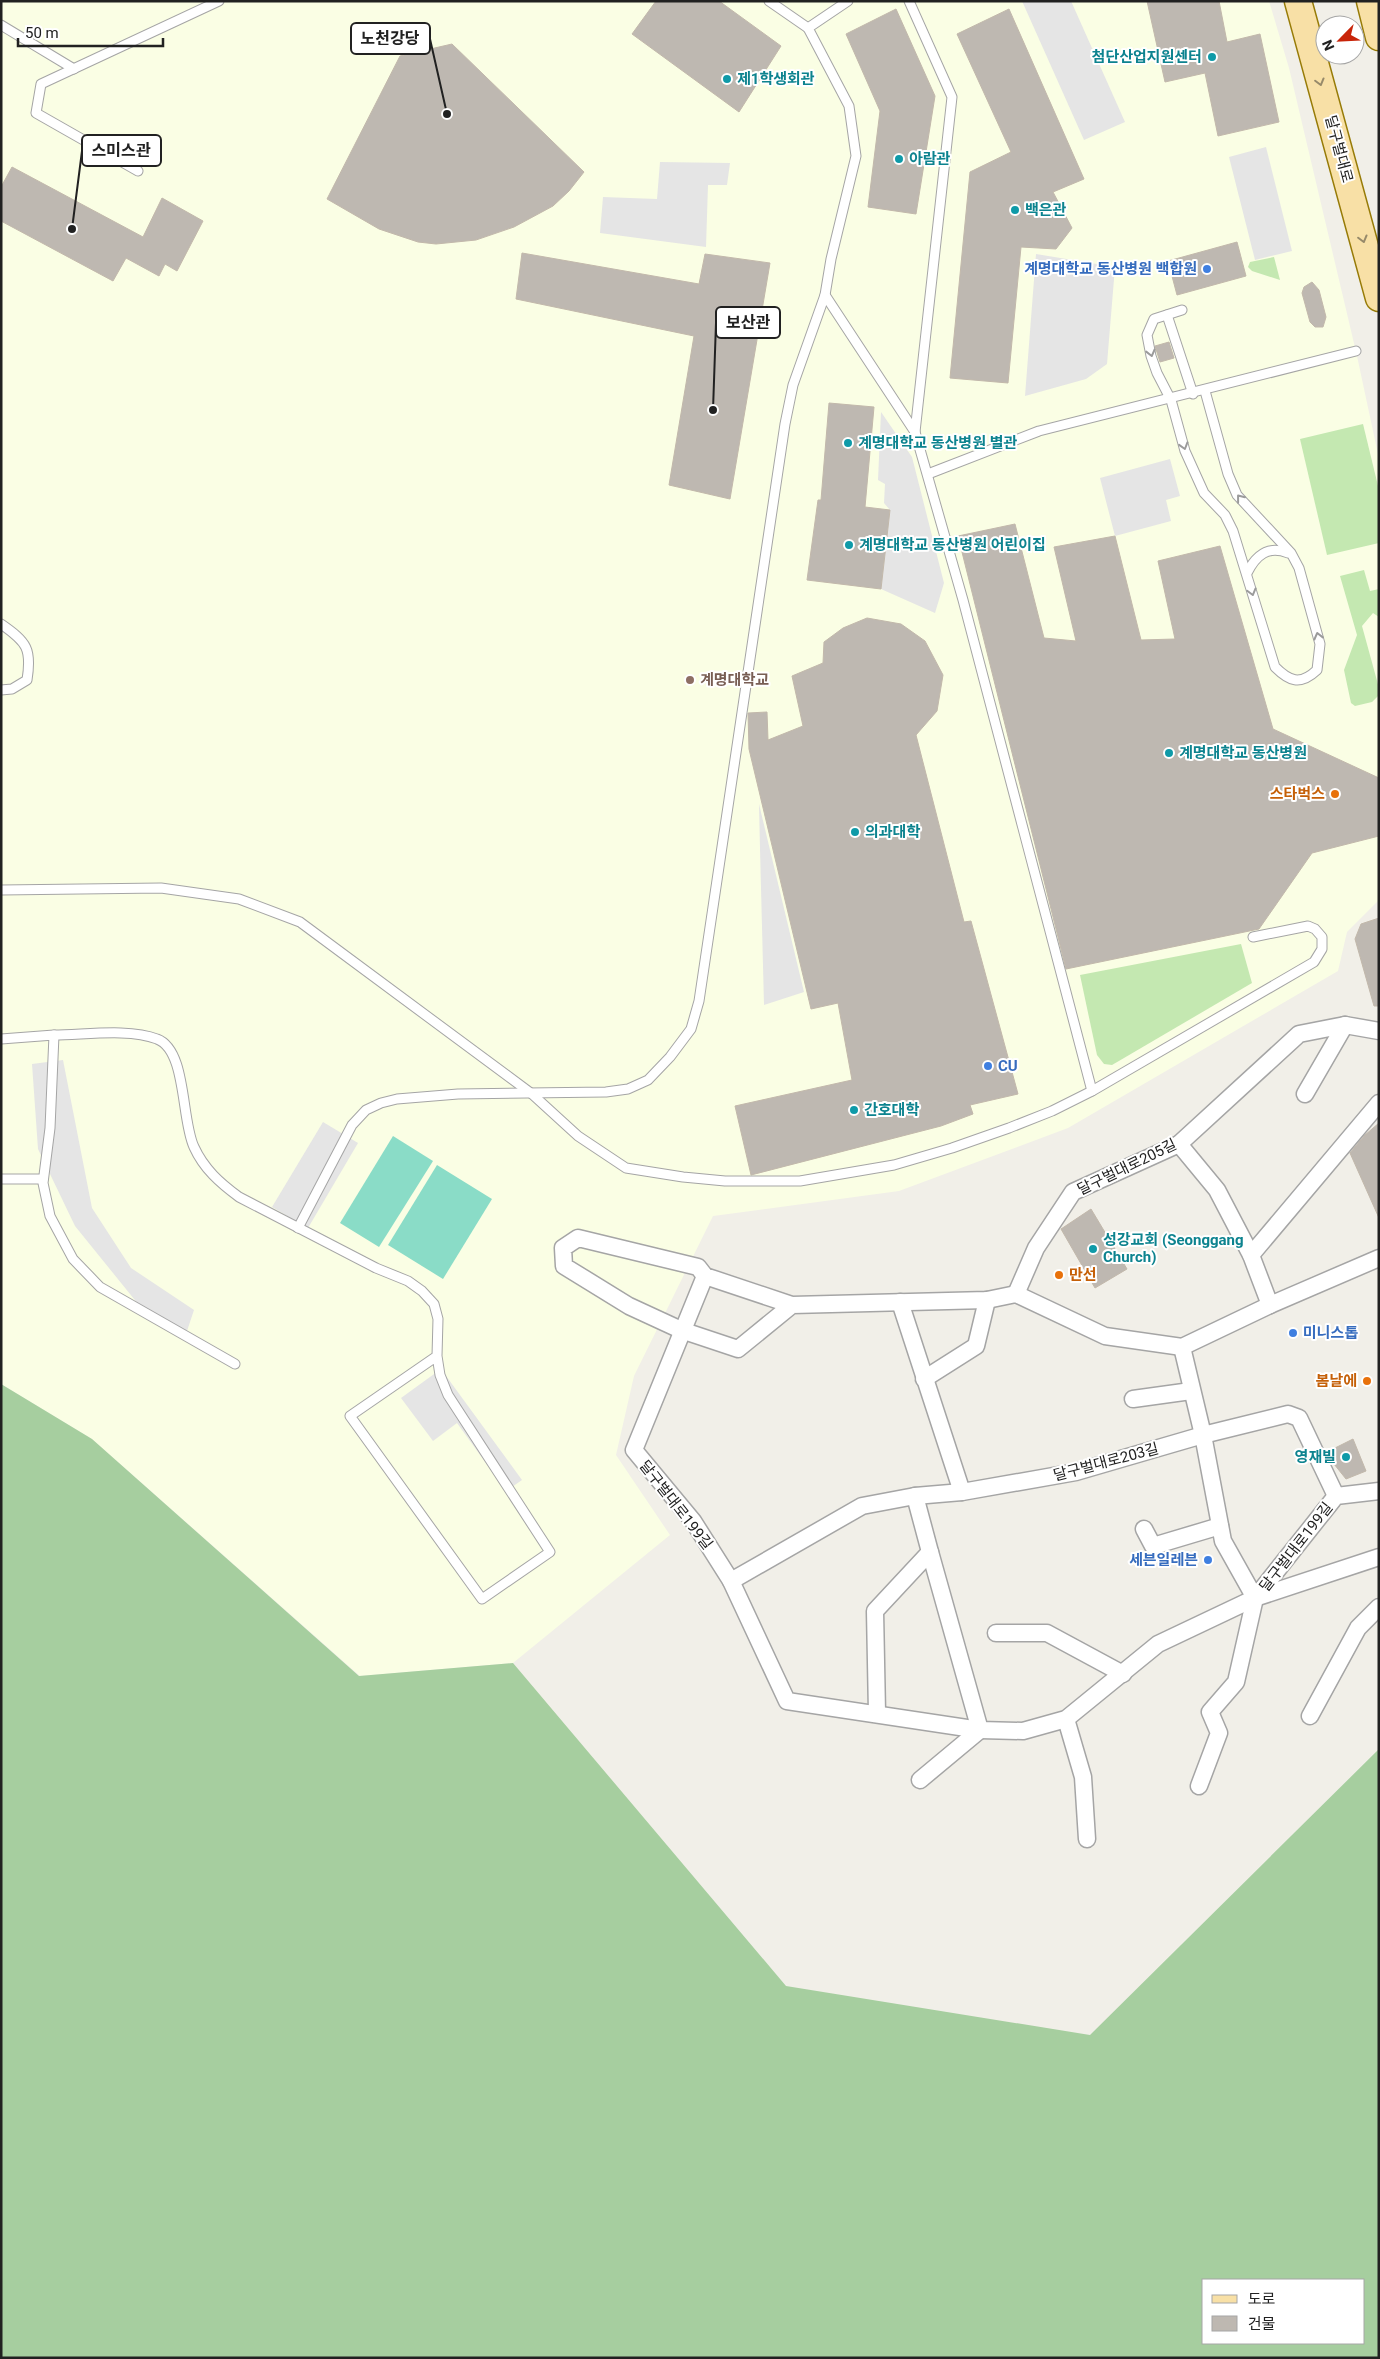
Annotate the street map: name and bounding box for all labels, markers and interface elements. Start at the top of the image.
scale bar [18,15,162,47]
north arrow [1315,15,1365,65]
callout: 노천강당 [351,23,430,54]
text: 50 m [25,24,59,42]
text: 노천강당 [361,29,420,48]
text: N [1319,38,1337,53]
place label: 첨단산업지원센터 [1092,48,1202,66]
marker: 첨단산업지원센터 [1206,51,1218,63]
place label: 제1학생회관 [737,70,815,88]
marker: 제1학생회관 [721,73,733,85]
one-way arrow [1315,77,1325,86]
street label: 달구벌대로 [1321,113,1357,185]
callout: 스미스관 [82,135,161,166]
text: 스미스관 [92,141,151,160]
place label: 아람관 [909,150,951,168]
marker: 아람관 [893,153,905,165]
place label: 백은관 [1025,201,1067,219]
marker: 백은관 [1009,204,1021,216]
one-way arrow [1357,234,1368,243]
place label: 계명대학교 동산병원 백합원 [1024,260,1197,278]
marker: 계명대학교 동산병원 백합원 [1201,263,1213,275]
callout: 보산관 [716,307,780,338]
text: 보산관 [726,313,770,332]
one-way arrow [1145,349,1156,358]
place label: 계명대학교 동산병원 별관 [858,434,1017,452]
marker: 계명대학교 동산병원 별관 [842,437,854,449]
one-way arrow [1179,442,1189,450]
one-way arrow [1238,495,1246,504]
place label: 계명대학교 동산병원 어린이집 [859,536,1046,554]
marker: 계명대학교 동산병원 어린이집 [843,539,855,551]
one-way arrow [1246,587,1257,596]
one-way arrow [1313,633,1323,641]
place label: 계명대학교 [700,671,769,689]
marker: 계명대학교 [684,674,696,686]
place label: 계명대학교 동산병원 [1179,744,1307,762]
marker: 계명대학교 동산병원 [1163,747,1175,759]
place label: 스타벅스 [1270,785,1325,803]
marker: 스타벅스 [1329,788,1341,800]
place label: 의과대학 [865,823,920,841]
marker: 의과대학 [849,826,861,838]
place label: CU [998,1057,1018,1075]
marker: CU [982,1060,994,1072]
place label: 간호대학 [864,1101,919,1119]
marker: 간호대학 [848,1104,860,1116]
street label: 달구벌대로205길 [1074,1135,1180,1199]
place label: 성강교회 (Seonggang Church) [1103,1231,1244,1266]
marker: 성강교회 (Seonggang Church) [1087,1243,1099,1255]
place label: 만선 [1069,1266,1097,1284]
marker: 만선 [1053,1269,1065,1281]
place label: 미니스톱 [1303,1324,1358,1342]
marker: 미니스톱 [1287,1327,1299,1339]
place label: 봄날에 [1316,1372,1357,1390]
marker: 봄날에 [1361,1375,1373,1387]
street label: 달구벌대로203길 [1051,1439,1161,1485]
place label: 영재빌 [1295,1448,1336,1466]
marker: 영재빌 [1340,1451,1352,1463]
street label: 달구벌대로199길 [636,1457,716,1553]
street label: 달구벌대로199길 [1256,1499,1336,1595]
place label: 세븐일레븐 [1129,1551,1198,1569]
marker: 세븐일레븐 [1202,1554,1214,1566]
legend [1202,2279,1365,2344]
text: 도로 [1248,2290,1276,2308]
text: 건물 [1248,2315,1276,2333]

